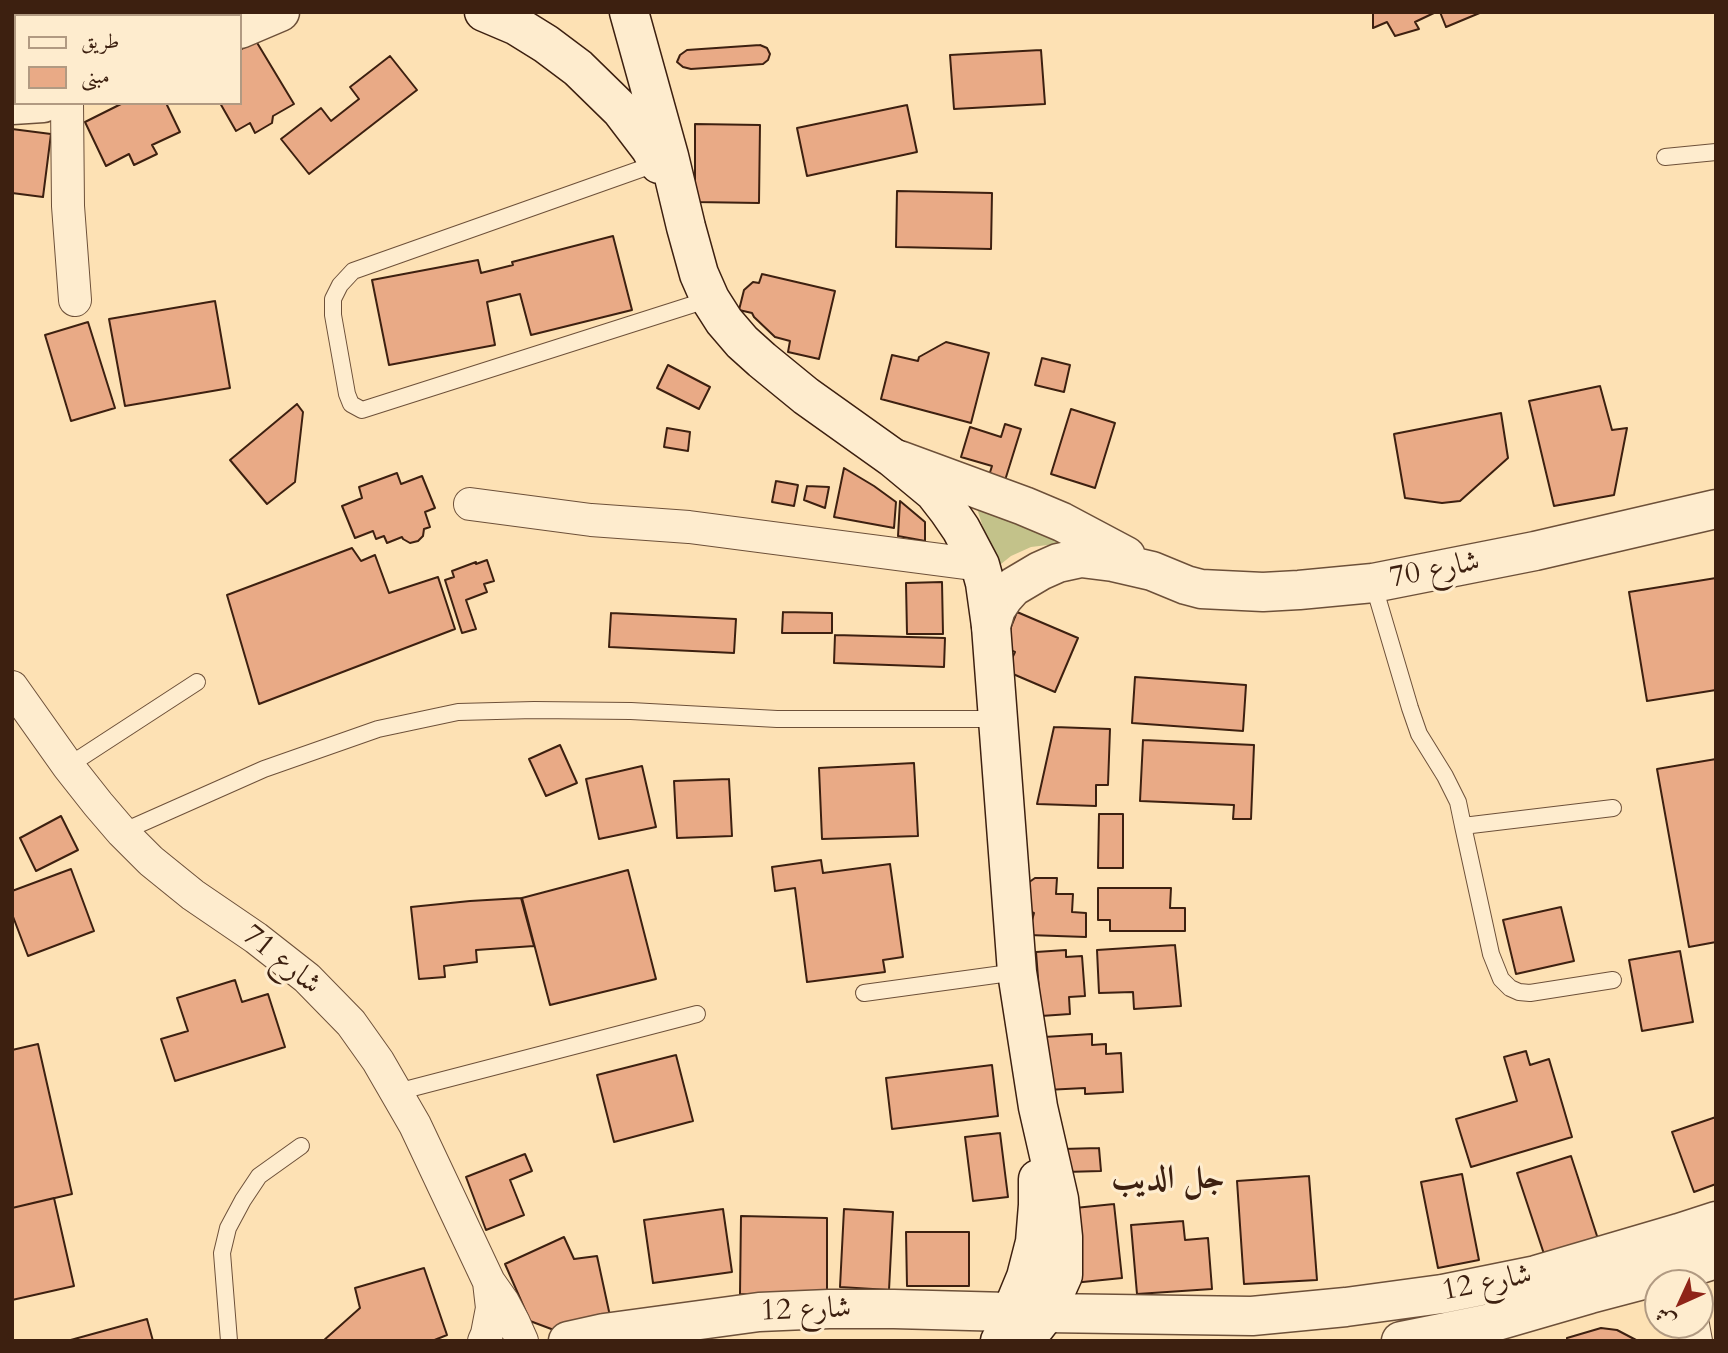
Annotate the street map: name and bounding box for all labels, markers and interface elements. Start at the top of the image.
legend [14,14,242,105]
text: طريق [81,27,119,56]
text: مبنى [81,62,110,91]
street label: شارع 70 [1387,545,1483,597]
street label: شارع 71 [234,918,328,1004]
district label: جل الديب [1111,1160,1225,1200]
street label: شارع 12 [1439,1258,1535,1310]
north arrow [1644,1269,1714,1339]
street label: شارع 12 [760,1291,852,1331]
text: ش [1650,1302,1681,1333]

